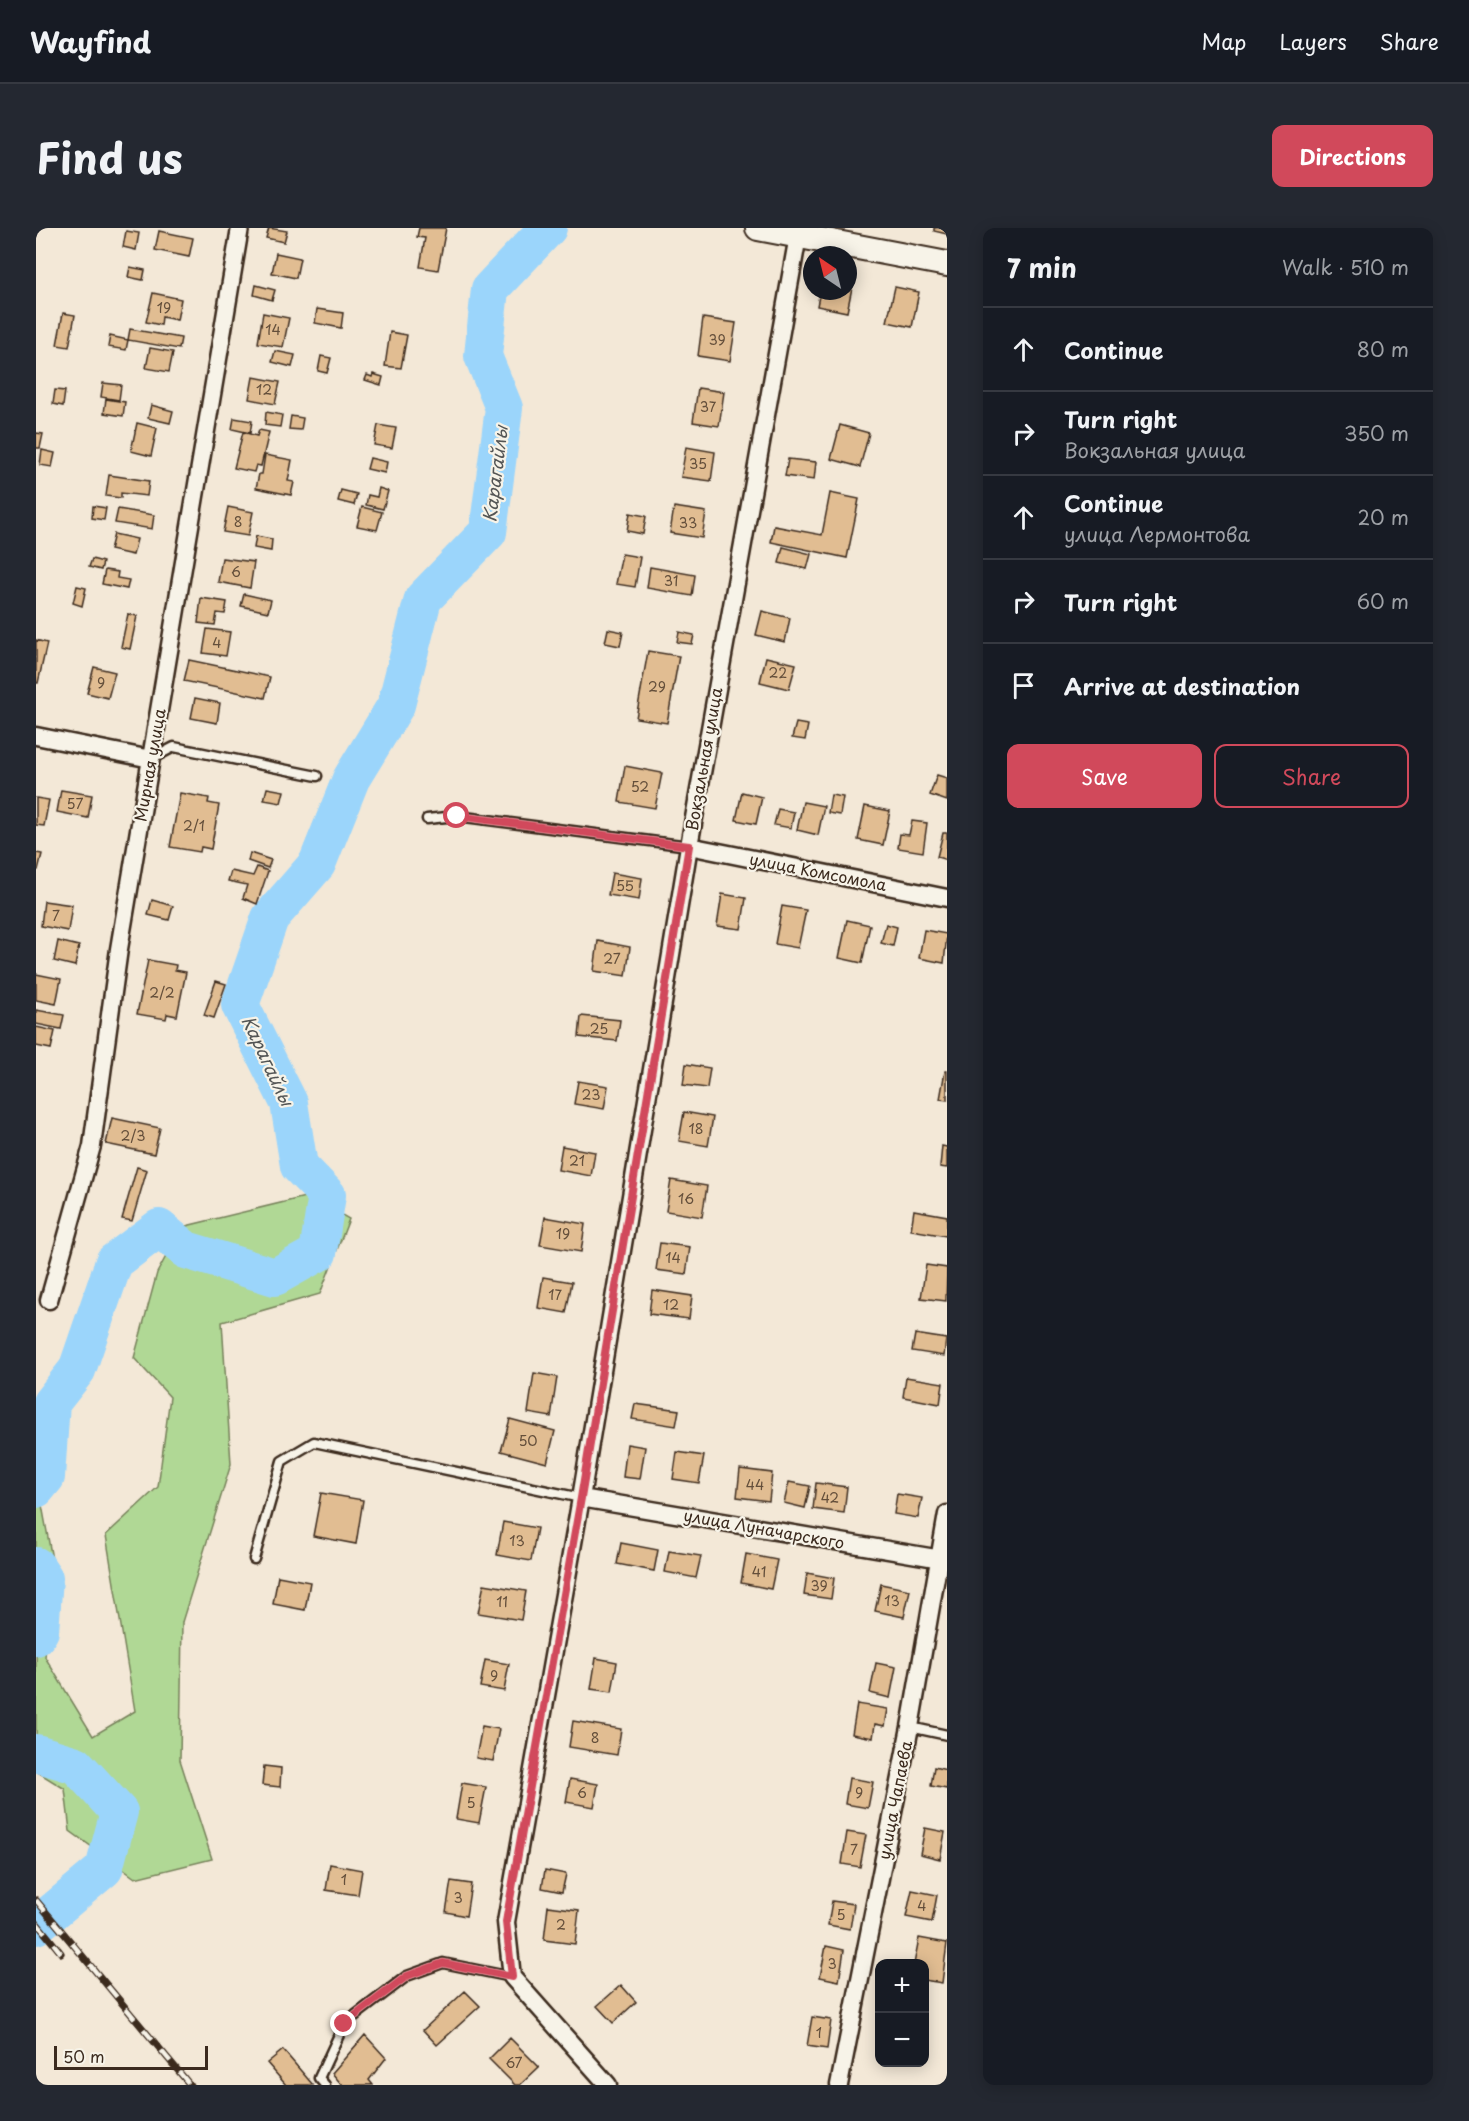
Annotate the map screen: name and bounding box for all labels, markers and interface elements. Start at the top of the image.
text: Wayfind [30,20,151,63]
text: Map [1202,25,1246,57]
text: Layers [1279,25,1347,57]
text: Share [1380,25,1439,57]
text: Find us [36,125,183,188]
button: Directions [1272,125,1433,187]
north arrow [803,246,857,300]
text: 7 min [1007,248,1077,287]
text: Walk · 510 m [1282,252,1409,282]
house number: 19 [157,297,171,318]
house number: 14 [265,319,281,340]
house number: 39 [708,329,726,350]
icon: ahead [1007,333,1040,366]
text: Continue [1064,333,1163,366]
text: 80 m [1357,334,1409,364]
house number: 12 [256,379,272,400]
house number: 37 [700,396,717,417]
text: Turn right [1064,402,1177,435]
icon: right [1007,417,1040,450]
text: 350 m [1344,418,1409,448]
water label: Карагайлы [475,423,514,523]
text: Вокзальная улица [1064,435,1245,465]
house number: 35 [689,453,707,474]
text: Continue [1064,486,1163,519]
icon: ahead [1007,501,1040,534]
text: 20 m [1357,502,1409,532]
house number: 8 [234,511,242,532]
house number: 33 [679,512,697,533]
text: улица Лермонтова [1064,519,1250,549]
house number: 6 [231,561,241,582]
house number: 31 [664,570,678,591]
icon: right [1007,585,1040,618]
text: Turn right [1064,585,1177,618]
text: 60 m [1357,586,1409,616]
house number: 4 [212,632,222,653]
house number: 22 [769,662,787,683]
icon: arrive [1007,669,1040,702]
text: Arrive at destination [1064,669,1300,702]
house number: 9 [97,672,105,693]
house number: 29 [648,676,666,697]
street label: Вокзальная улица [679,685,727,832]
street label: Мирная улица [127,706,171,823]
button: Save [1007,744,1202,808]
button: Share [1214,744,1409,808]
house number: 52 [631,776,649,797]
house number: 57 [67,793,83,814]
route start [443,802,469,828]
house number: 2/1 [183,815,205,836]
street label: улица Комсомола [747,846,889,896]
house number: 55 [616,875,634,896]
house number: 7 [52,905,60,926]
house number: 27 [603,948,621,969]
house number: 2/2 [149,982,175,1003]
water label: Карагайлы [236,1011,302,1111]
house number: 25 [590,1018,608,1039]
house number: 23 [582,1084,600,1105]
house number: 18 [688,1118,704,1139]
house number: 2/3 [121,1125,145,1146]
house number: 21 [569,1150,585,1171]
house number: 16 [678,1188,694,1209]
house number: 19 [556,1223,570,1244]
house number: 14 [665,1247,681,1268]
house number: 17 [548,1284,562,1305]
house number: 12 [663,1294,679,1315]
house number: 50 [518,1430,538,1451]
house number: 44 [746,1474,764,1495]
house number: 42 [821,1487,839,1508]
street label: улица Луначарского [682,1502,846,1554]
house number: 13 [509,1530,525,1551]
house number: 41 [752,1561,766,1582]
house number: 39 [810,1575,828,1596]
house number: 13 [884,1590,900,1611]
house number: 11 [496,1591,508,1612]
house number: 9 [490,1665,498,1686]
house number: 8 [591,1727,599,1748]
street label: улица Чапаева [871,1738,917,1861]
house number: 6 [577,1782,587,1803]
house number: 9 [855,1782,863,1803]
house number: 5 [466,1792,476,1813]
house number: 7 [850,1839,858,1860]
house number: 1 [341,1869,347,1890]
house number: 3 [453,1887,463,1908]
house number: 4 [917,1895,927,1916]
house number: 5 [836,1904,846,1925]
house number: 2 [556,1914,566,1935]
house number: 3 [827,1953,837,1974]
map controls [875,1959,929,2067]
button: + [875,1959,929,2013]
route end [330,2010,356,2036]
button: − [875,2013,929,2067]
house number: 1 [816,2022,822,2043]
scale bar [54,2043,208,2070]
text: 50 m [63,2044,104,2068]
house number: 67 [505,2052,523,2073]

